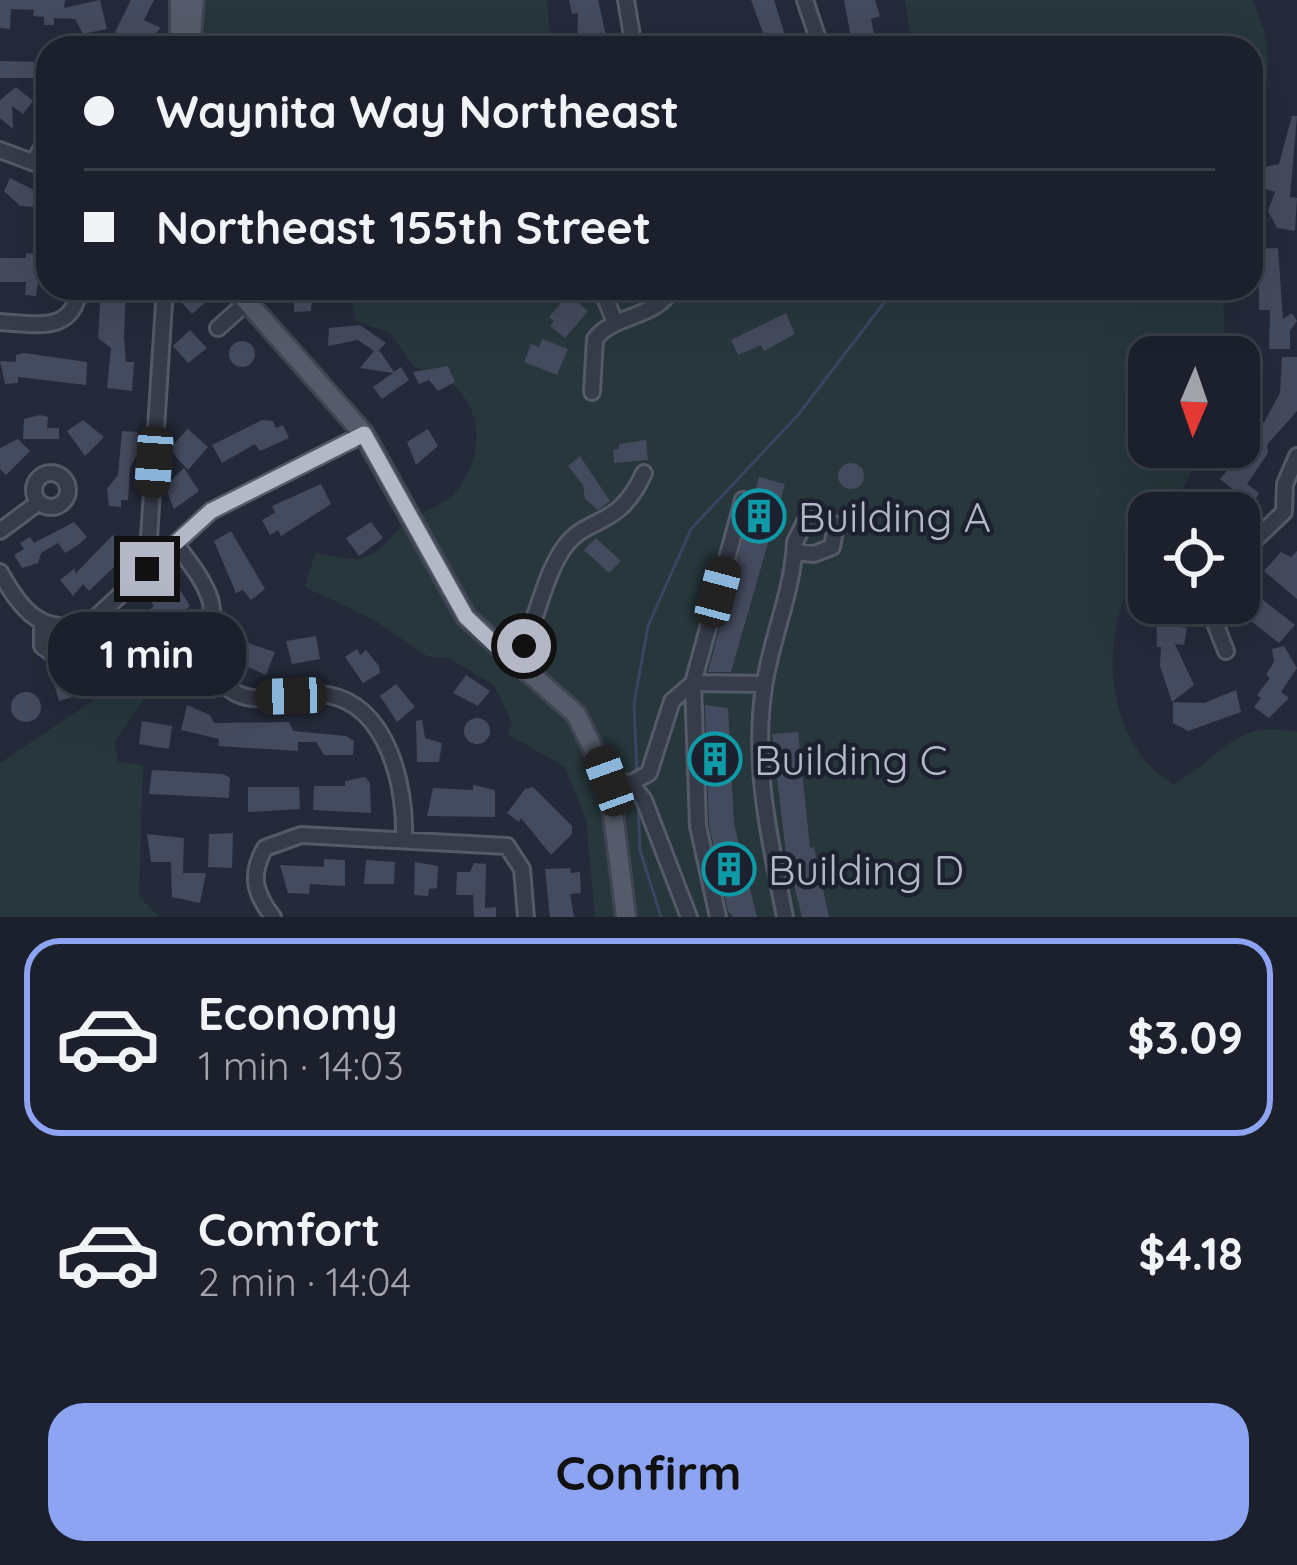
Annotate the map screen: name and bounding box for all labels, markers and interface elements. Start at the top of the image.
text: Waynita Way Northeast [156,83,679,139]
text: Northeast 155th Street [156,199,651,255]
north arrow [1128,336,1260,468]
map controls [1128,336,1260,624]
car [134,425,174,499]
building icon: Building A [731,488,787,544]
place label: Building A [798,490,991,543]
button: locate [1128,492,1260,624]
route end [120,542,174,596]
car [691,553,745,631]
callout: 1 min [48,611,246,695]
route start [497,619,551,673]
text: 1 min [100,629,194,678]
car [254,677,328,715]
building icon: Building C [687,731,743,787]
place label: Building C [754,733,947,786]
car [580,741,638,821]
building icon: Building D [701,841,757,897]
place label: Building D [768,843,964,896]
icon: car [54,983,162,1091]
text: Economy [198,985,398,1041]
text: $3.09 [1128,1009,1243,1065]
text: 1 min · 14:03 [198,1041,404,1090]
icon: car [54,1199,162,1307]
text: Comfort [198,1201,380,1257]
text: $4.18 [1139,1225,1243,1281]
text: 2 min · 14:04 [198,1257,411,1306]
button: Confirm [48,1403,1249,1541]

